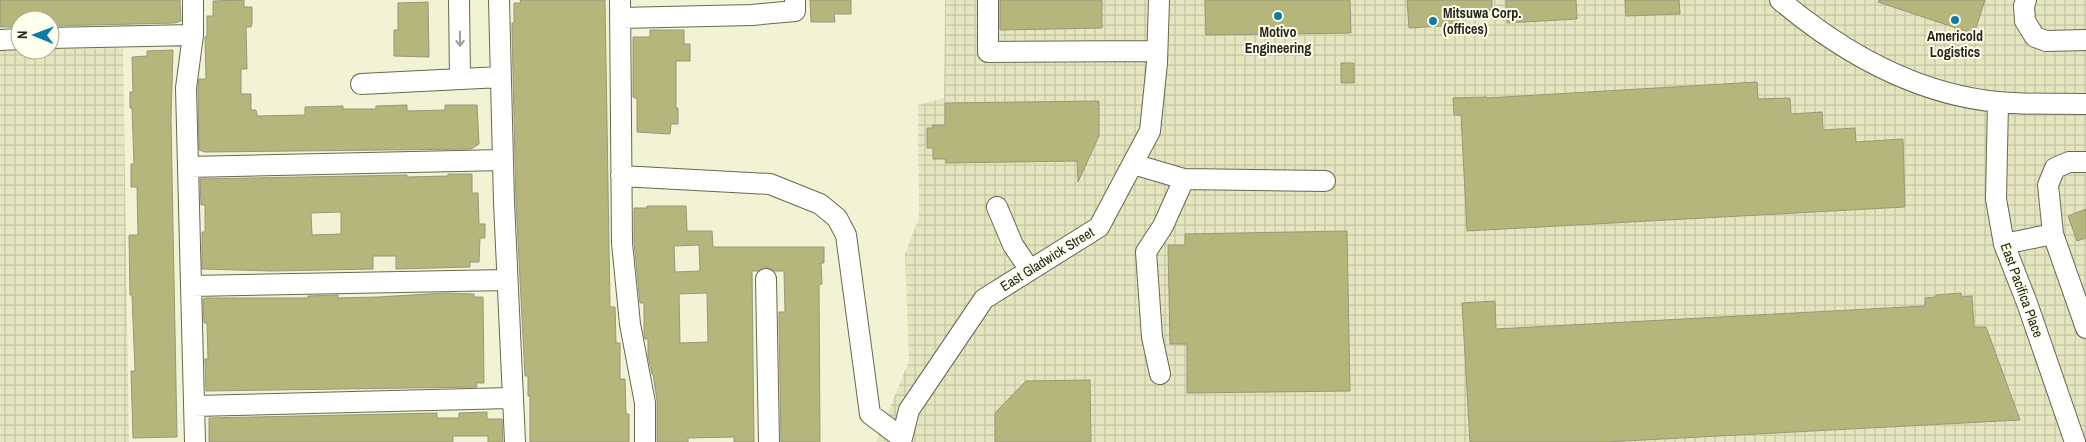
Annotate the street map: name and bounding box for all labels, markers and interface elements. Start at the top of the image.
place label: Mitsuwa Corp. (offices) [1443,4,1521,38]
north arrow [10,10,60,60]
marker: Motivo Engineering [1272,10,1284,22]
marker: Americold Logistics [1949,14,1961,26]
marker: Mitsuwa Corp. (offices) [1427,15,1439,27]
place label: Motivo Engineering [1245,23,1311,57]
place label: Americold Logistics [1927,27,1983,61]
text: N [13,30,31,39]
one-way arrow [455,30,465,47]
street label: East Gladwick Street [997,223,1097,295]
street label: East Pacifica Place [1997,240,2047,340]

